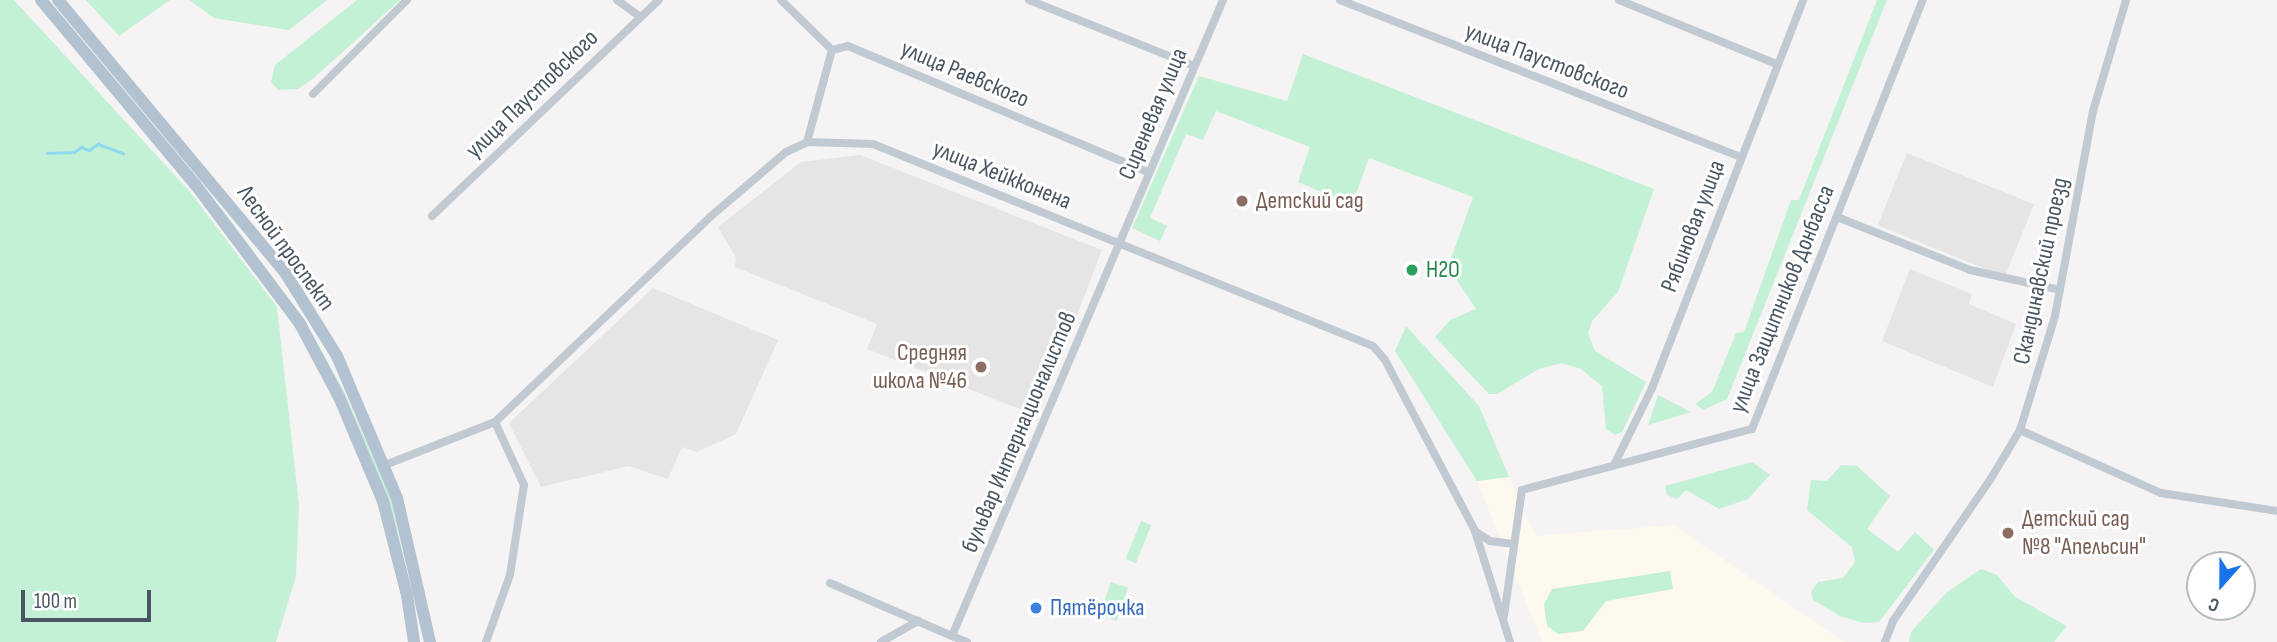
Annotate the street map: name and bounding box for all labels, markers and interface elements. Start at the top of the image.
street label: улица Паустовского [1461,17,1633,105]
street label: улица Паустовского [460,24,604,164]
street label: улица Раевского [897,34,1033,114]
street label: Сиреневая улица [1112,44,1194,184]
street label: улица Хейкконена [929,134,1075,216]
street label: Рябиновая улица [1655,156,1731,296]
street label: Скандинавский проезд [2007,175,2075,367]
street label: Лесной проспект [231,180,341,316]
street label: улица Защитников Донбасса [1723,181,1841,417]
place label: Детский сад [1256,187,1364,215]
marker: Детский сад [1234,193,1250,209]
place label: H2O [1426,256,1460,284]
marker: H2O [1404,262,1420,278]
street label: бульвар Интернационалистов [955,307,1083,557]
place label: Средняя школа №46 [873,339,967,395]
marker: Средняя школа №46 [973,359,989,375]
place label: Детский сад №8 "Апельсин" [2022,505,2146,561]
marker: Детский сад №8 "Апельсин" [2000,525,2016,541]
north arrow [2186,551,2256,621]
scale bar [24,576,154,620]
text: 100 m [34,589,77,614]
text: С [2205,592,2223,617]
place label: Пятёрочка [1050,594,1144,622]
marker: Пятёрочка [1028,600,1044,616]

